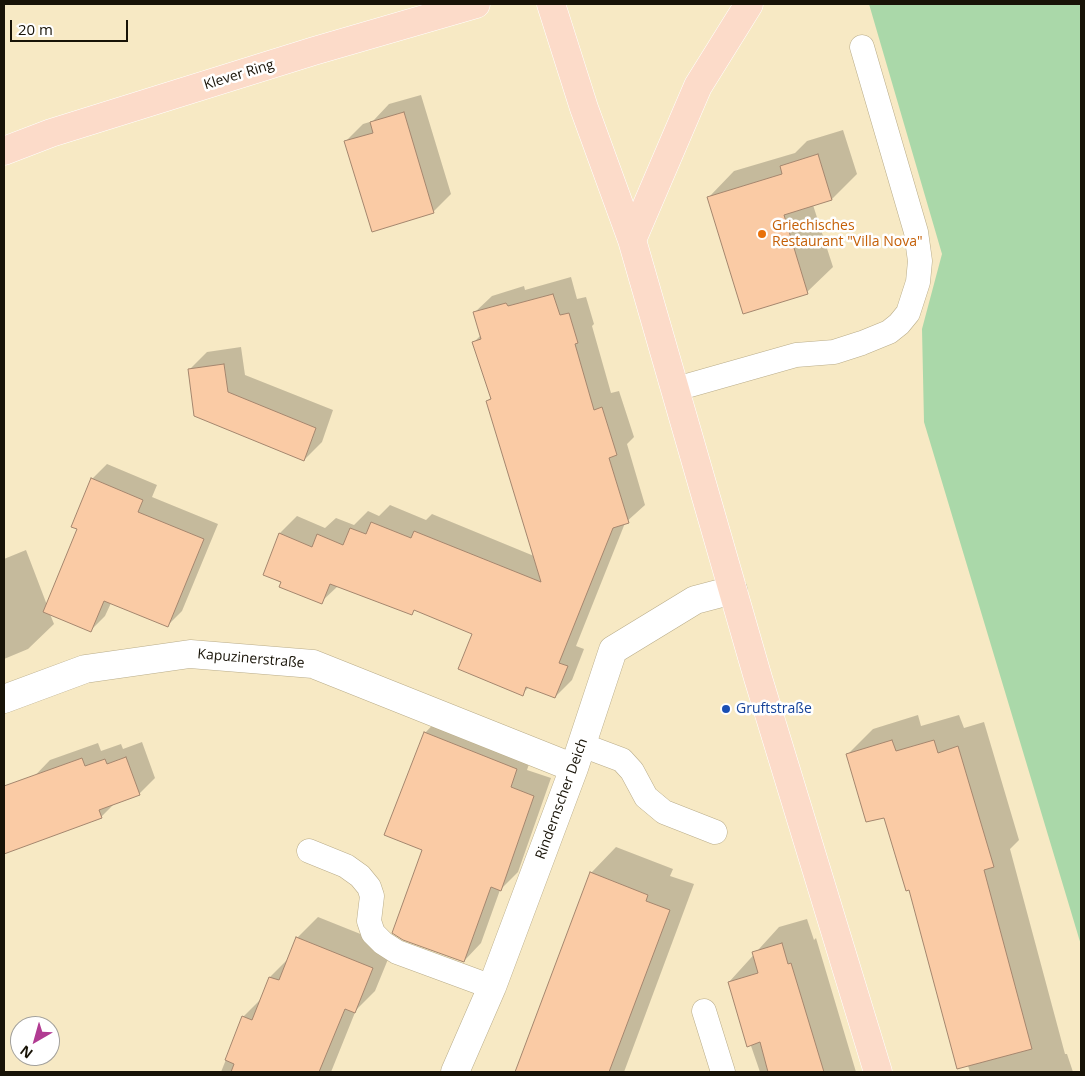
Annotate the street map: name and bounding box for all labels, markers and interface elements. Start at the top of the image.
scale bar [12,10,130,42]
text: 20 m [18,19,53,39]
street label: Klever Ring [202,56,276,94]
place label: Griechisches Restaurant "Villa Nova" [772,218,922,250]
marker: Griechisches Restaurant "Villa Nova" [756,228,768,240]
street label: Kapuzinerstraße [197,646,305,672]
place label: Gruftstraße [736,701,812,717]
marker: Gruftstraße [720,703,732,715]
street label: Rindernscher Deich [532,736,592,862]
north arrow [10,1016,60,1066]
text: N [16,1041,36,1063]

